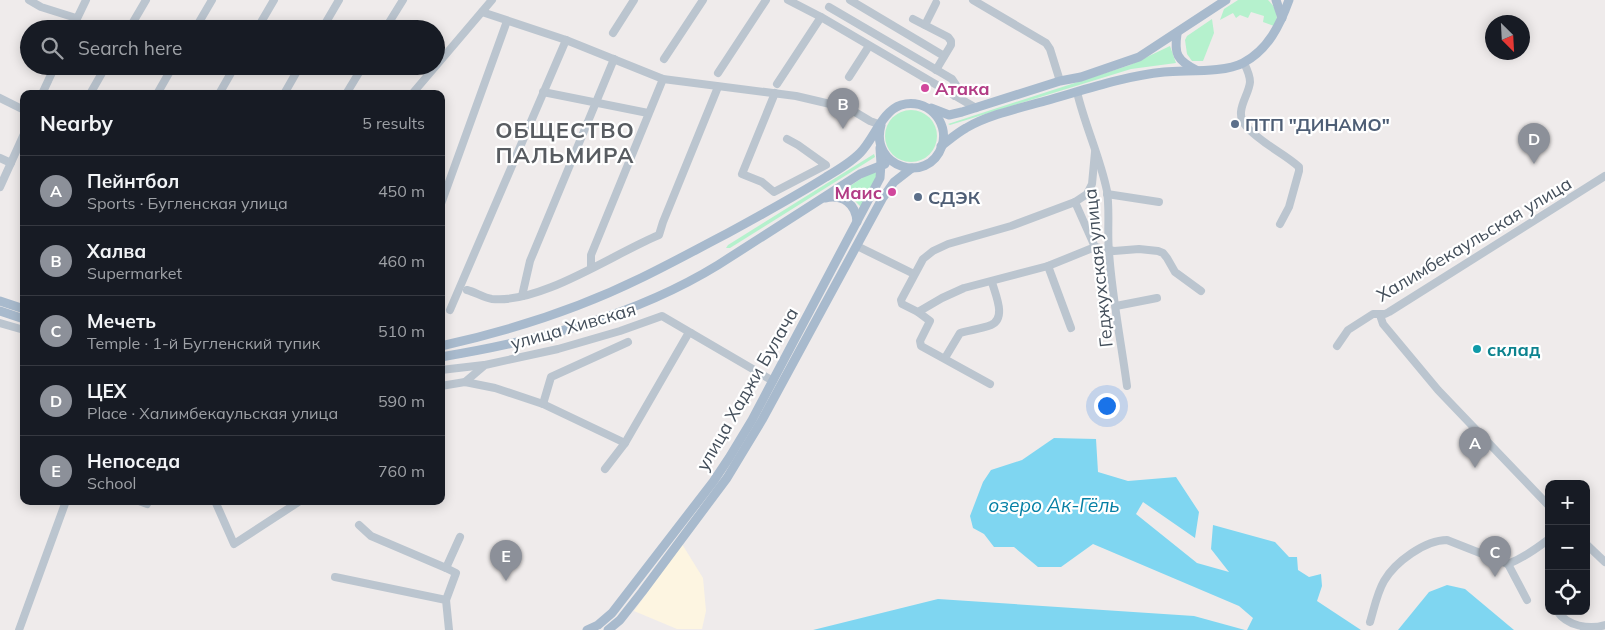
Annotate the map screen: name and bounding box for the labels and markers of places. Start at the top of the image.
place label: Атака [935,77,990,100]
marker: Атака [919,82,931,94]
pin: B [827,88,859,129]
place label: ПТП "ДИНАМО" [1245,113,1390,136]
marker: ПТП "ДИНАМО" [1229,118,1241,130]
pin: D [1518,123,1550,164]
place label: Маис [835,181,882,204]
marker: Маис [886,186,898,198]
place label: СДЭК [928,186,981,209]
marker: СДЭК [912,191,924,203]
place label: склад [1487,338,1541,361]
marker: склад [1471,343,1483,355]
pin: A [1459,427,1491,468]
pin: C [1479,536,1511,577]
pin: E [490,540,522,581]

